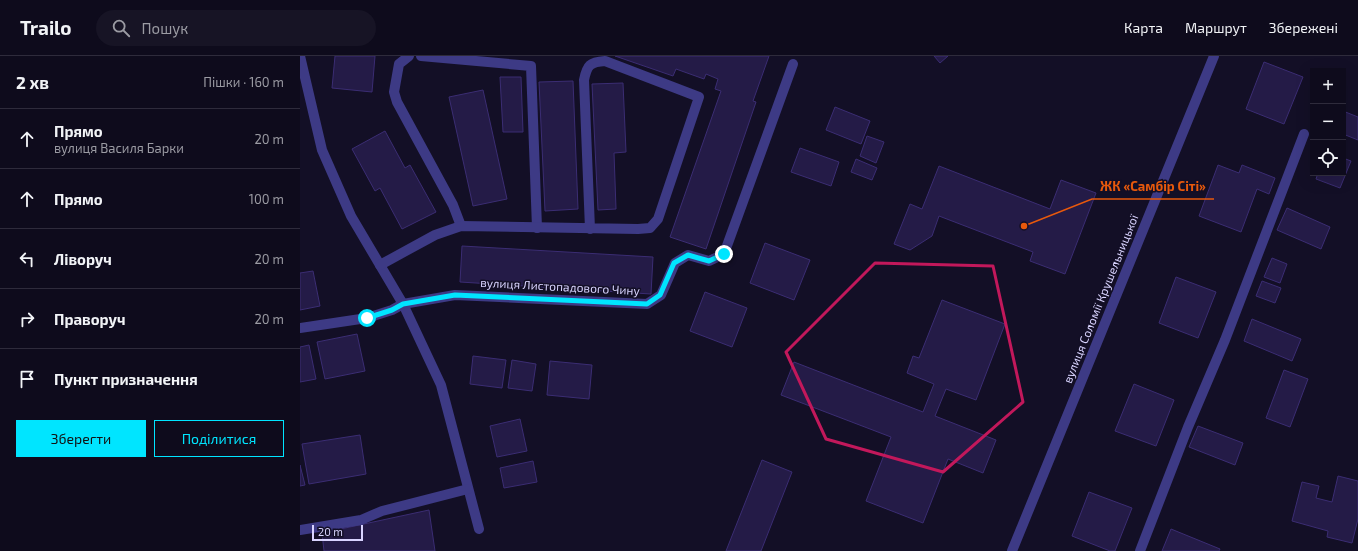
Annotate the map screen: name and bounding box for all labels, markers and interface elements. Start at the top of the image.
search box [96,10,376,46]
text: Trailo [20,16,72,39]
icon: search [110,17,132,39]
text: Пошук [142,19,188,37]
text: Карта [1124,19,1163,36]
text: Маршрут [1185,19,1247,36]
text: Збережені [1269,19,1338,36]
map controls [1310,68,1346,176]
button: + [1310,68,1346,104]
text: 2 хв [16,72,49,92]
text: Пішки · 160 m [203,74,284,90]
button: − [1310,104,1346,140]
text: Прямо [54,122,103,140]
icon: ahead [16,128,38,150]
text: 20 m [255,131,284,147]
text: вулиця Василя Барки [54,140,184,156]
button: locate [1310,140,1346,176]
callout: ЖК «Самбір Сіті» [1092,174,1214,199]
text: ЖК «Самбір Сіті» [1100,178,1206,194]
icon: ahead [16,188,38,210]
text: Прямо [54,190,103,208]
text: 100 m [249,191,284,207]
street label: вулиця Соломії Крушельницької [1060,211,1142,385]
route end [715,245,733,263]
icon: left [16,248,38,270]
text: Ліворуч [54,250,112,268]
text: 20 m [255,251,284,267]
street label: вулиця Листопадового Чину [480,275,641,298]
icon: right [16,308,38,330]
route start [358,309,376,327]
text: Праворуч [54,310,125,328]
text: 20 m [255,311,284,327]
icon: arrive [16,368,38,390]
text: Пункт призначення [54,370,198,388]
button: Зберегти [16,420,146,457]
button: Поділитися [154,420,284,457]
scale bar [312,523,363,542]
text: 20 m [318,525,343,538]

